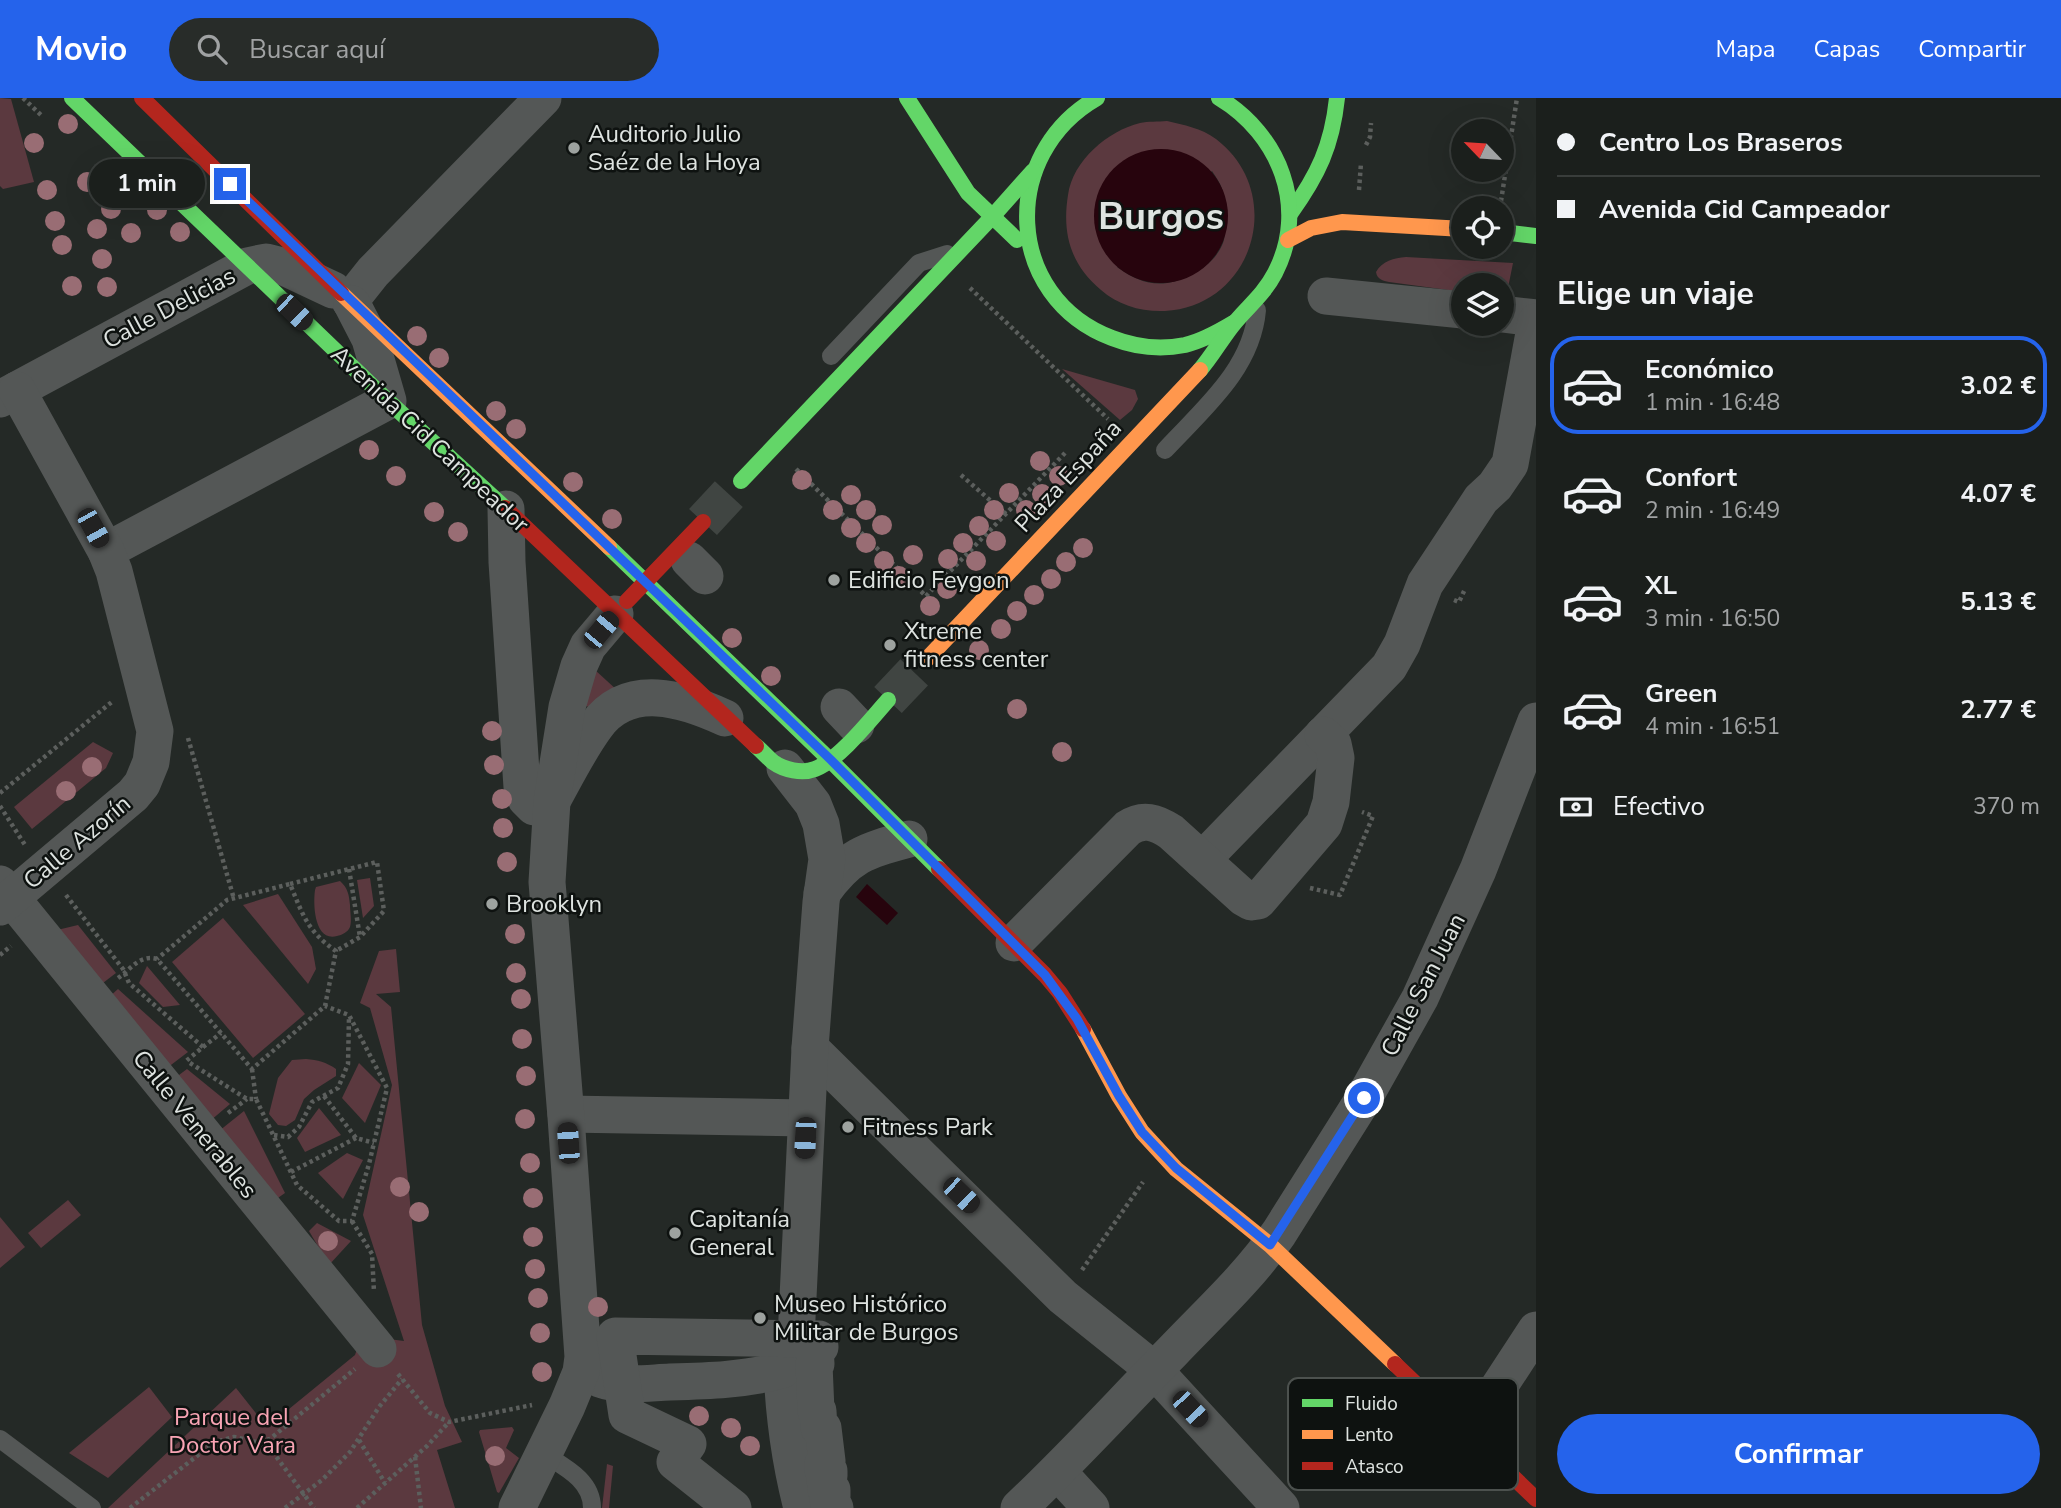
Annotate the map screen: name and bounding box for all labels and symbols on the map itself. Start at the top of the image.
place label: Auditorio Julio Saéz de la Hoya [588,118,761,178]
north arrow [1451,119,1514,182]
marker: Auditorio Julio Saéz de la Hoya [566,140,582,156]
callout: 1 min [90,160,205,208]
route end [214,168,246,200]
district label: Burgos [1098,191,1224,242]
street label: Calle Delicias [97,260,241,356]
car [272,290,317,334]
street label: Avenida Cid Campeador [324,339,536,540]
street label: Plaza España [1007,413,1129,539]
car [74,505,113,551]
place label: Edificio Feygon [848,564,1010,596]
marker: Edificio Feygon [826,572,842,588]
car [580,607,623,653]
place label: Xtreme fitness center [904,615,1049,675]
marker: Xtreme fitness center [882,637,898,653]
street label: Calle Azorín [17,788,137,896]
place label: Brooklyn [506,888,602,920]
marker: Brooklyn [484,896,500,912]
street label: Calle San Juan [1373,908,1473,1062]
street label: Calle Venerables [125,1043,265,1205]
route start [1348,1082,1380,1114]
place label: Fitness Park [862,1111,994,1143]
car [794,1116,817,1160]
marker: Fitness Park [840,1119,856,1135]
car [557,1121,580,1165]
car [939,1173,984,1217]
place label: Capitanía General [689,1203,790,1263]
marker: Capitanía General [667,1225,683,1241]
place label: Museo Histórico Militar de Burgos [774,1288,959,1348]
marker: Museo Histórico Militar de Burgos [752,1310,768,1326]
legend [1288,1378,1518,1490]
car [1168,1386,1213,1432]
text: Fluido [1345,1391,1398,1417]
park label: Parque del Doctor Vara [168,1401,296,1461]
text: Lento [1345,1422,1393,1448]
text: Atasco [1345,1454,1404,1480]

